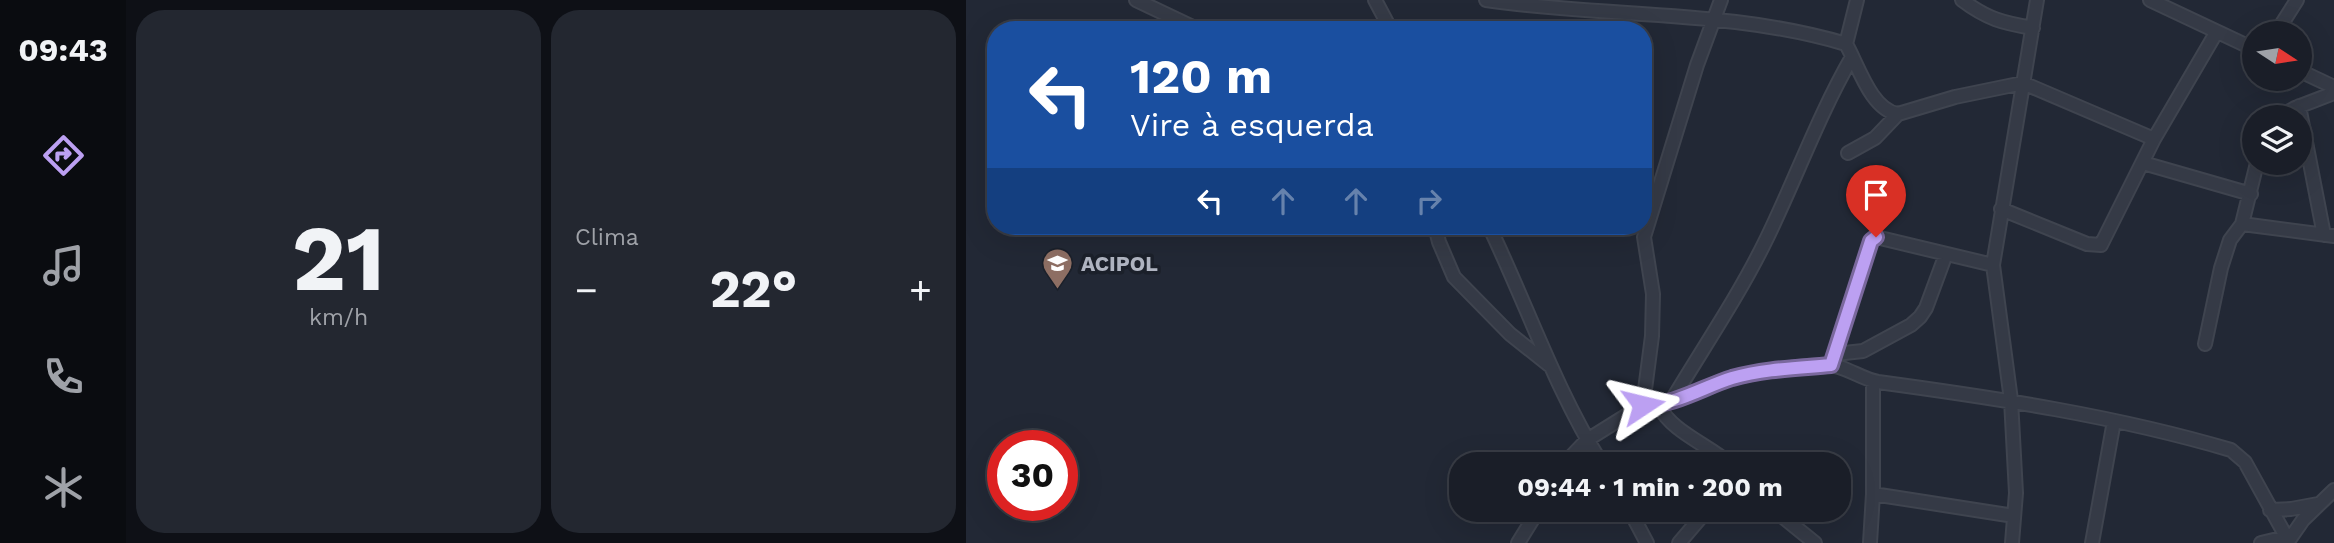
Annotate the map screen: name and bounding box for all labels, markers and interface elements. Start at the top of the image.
north arrow [2242,21,2312,91]
map controls [2242,21,2312,175]
text: 09:43 [18,31,108,69]
text: 120 m [1130,47,1272,105]
icon: left [1015,49,1106,140]
button: layers [2242,105,2312,175]
text: Vire à esquerda [1130,106,1374,144]
icon: directions [39,131,88,180]
pin [1846,165,1906,237]
icon: arrive [1857,176,1895,214]
icon: left [1191,182,1229,220]
icon: ahead [1264,182,1302,220]
icon: ahead [1337,182,1375,220]
icon: right [1410,182,1448,220]
text: 21 [292,205,385,312]
text: Clima [575,224,639,251]
icon: music [39,241,88,290]
school or university icon: ACIPOL [1041,246,1075,290]
place label: ACIPOL [1081,251,1158,276]
text: 22° [710,259,797,320]
text: − [575,268,598,312]
text: + [909,268,932,312]
text: km/h [309,304,368,331]
icon: phone [39,352,88,401]
position arrow [1606,368,1680,442]
speed limit sign: 30 [987,430,1078,521]
icon: climate [39,463,88,512]
text: 09:44 · 1 min · 200 m [1517,472,1783,502]

